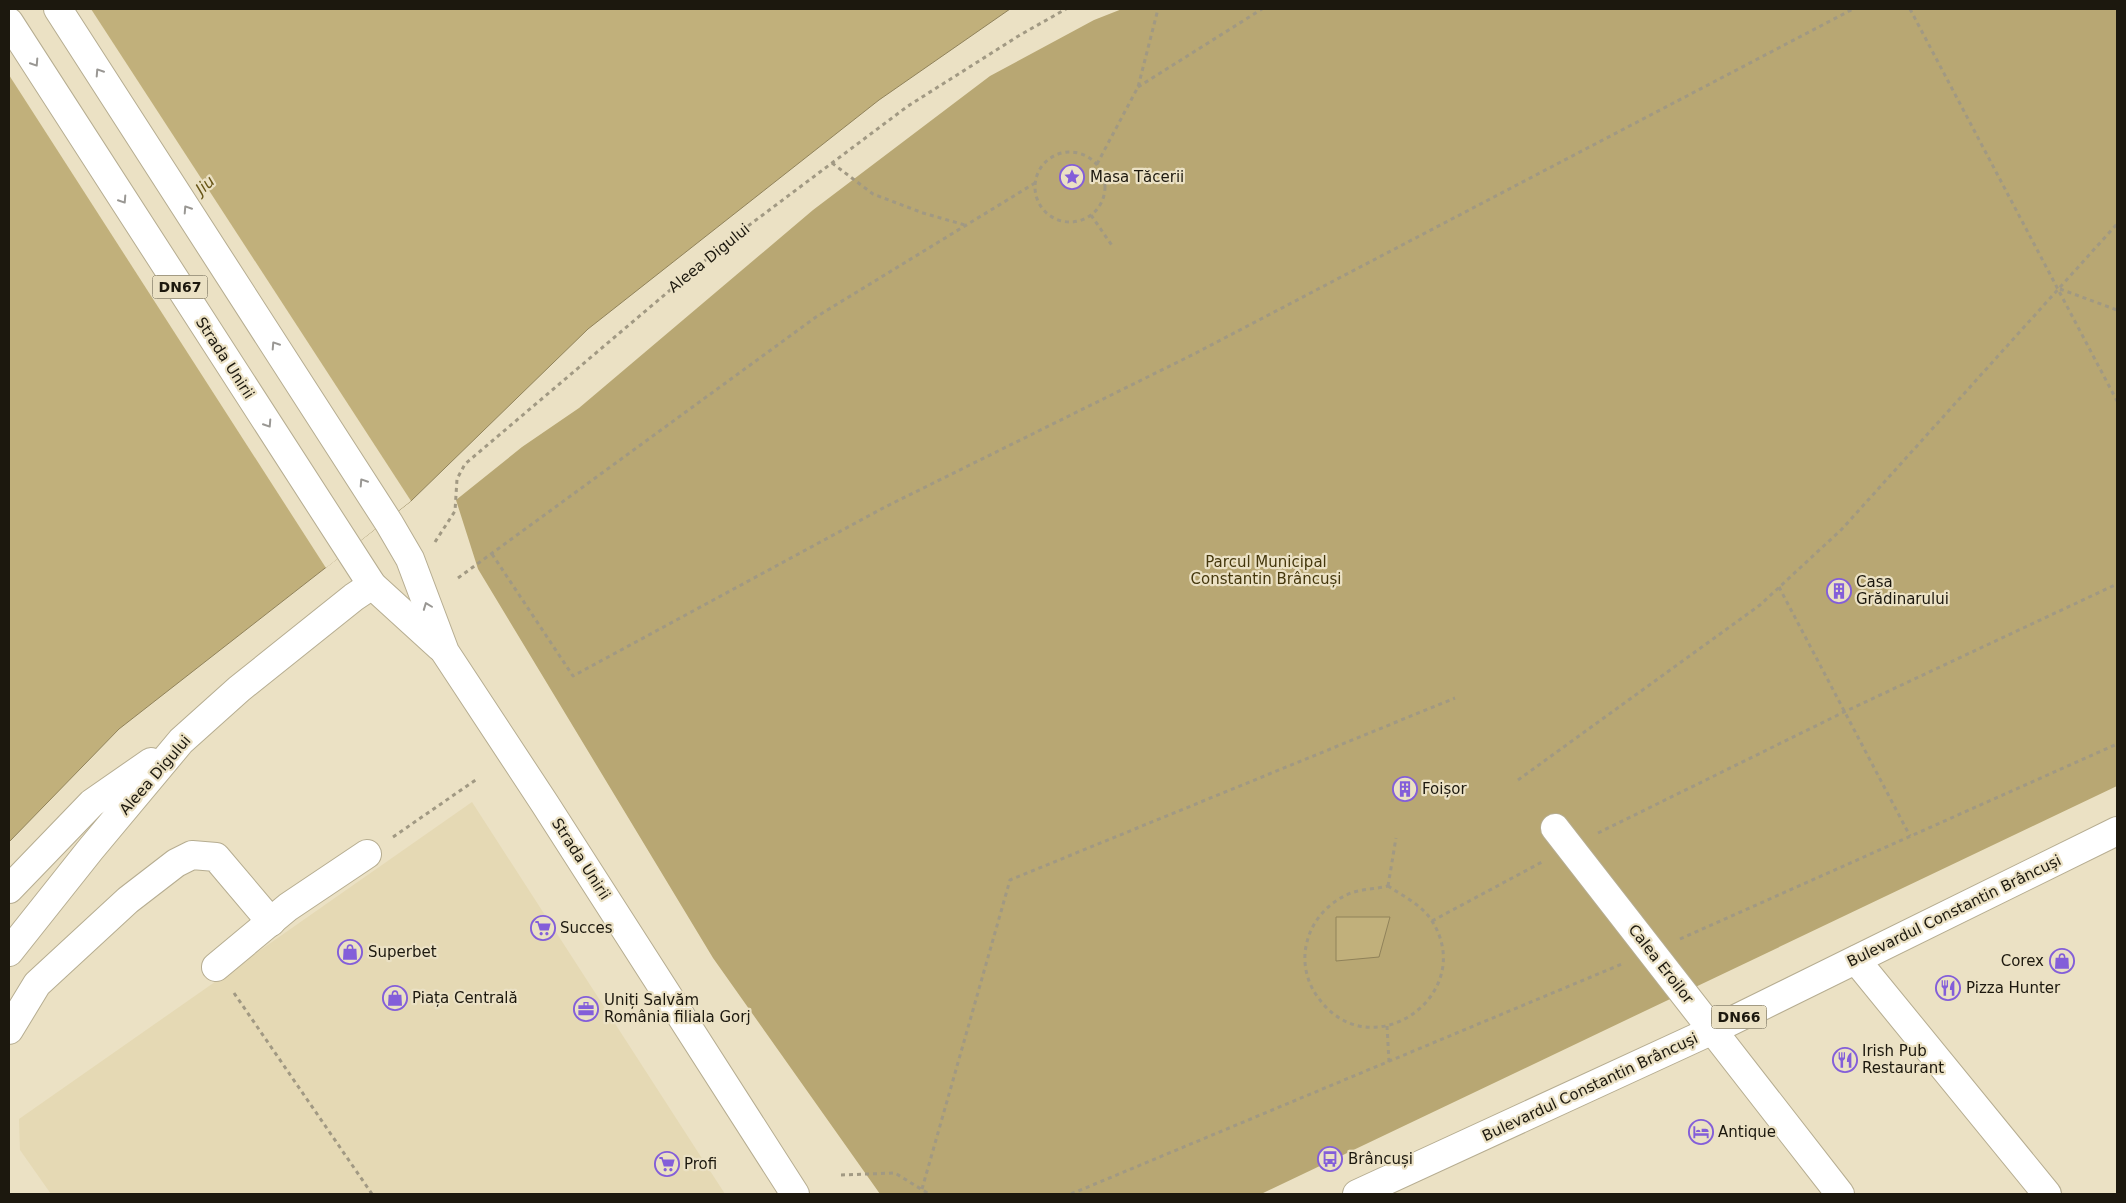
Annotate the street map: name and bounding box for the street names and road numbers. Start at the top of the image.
street label: Aleea Digului [665,220,753,296]
road number: DN67 [152,276,208,298]
street label: Strada Unirii [192,314,258,402]
street label: Aleea Digului [116,732,194,818]
street label: Strada Unirii [548,815,614,903]
street label: Bulevardul Constantin Brâncuși [1844,851,2064,971]
street label: Calea Eroilor [1625,921,1698,1008]
road number: DN66 [1712,1006,1766,1028]
street label: Bulevardul Constantin Brâncuși [1479,1029,1701,1145]

